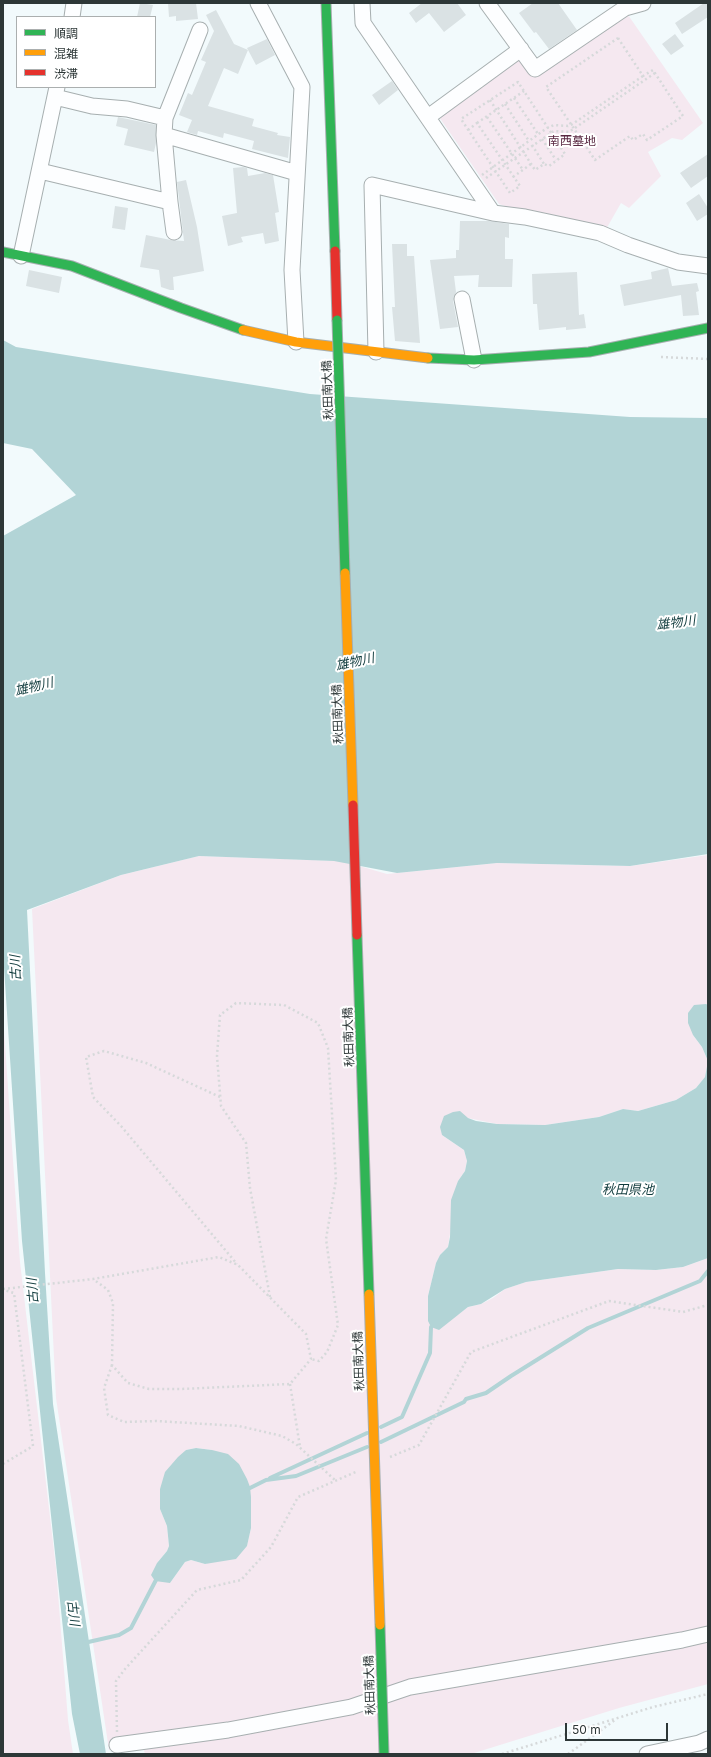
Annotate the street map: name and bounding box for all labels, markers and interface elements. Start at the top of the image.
legend [16,16,156,88]
text: 順調 [54,26,78,41]
text: 混雑 [54,46,78,61]
text: 渋滞 [54,66,78,81]
park label: 南西墓地 [548,134,596,148]
street label: 秋田南大橋 [320,360,336,420]
water label: 雄物川 [656,613,696,633]
water label: 雄物川 [334,650,376,674]
water label: 雄物川 [13,675,55,699]
street label: 秋田南大橋 [330,684,346,744]
water label: 古川 [8,955,24,981]
street label: 秋田南大橋 [341,1007,357,1067]
water label: 秋田県池 [602,1182,654,1198]
water label: 古川 [24,1277,42,1305]
street label: 秋田南大橋 [351,1331,367,1391]
water label: 古川 [64,1599,82,1627]
street label: 秋田南大橋 [362,1655,378,1715]
scale bar [567,1715,670,1741]
text: 50 m [572,1722,601,1737]

